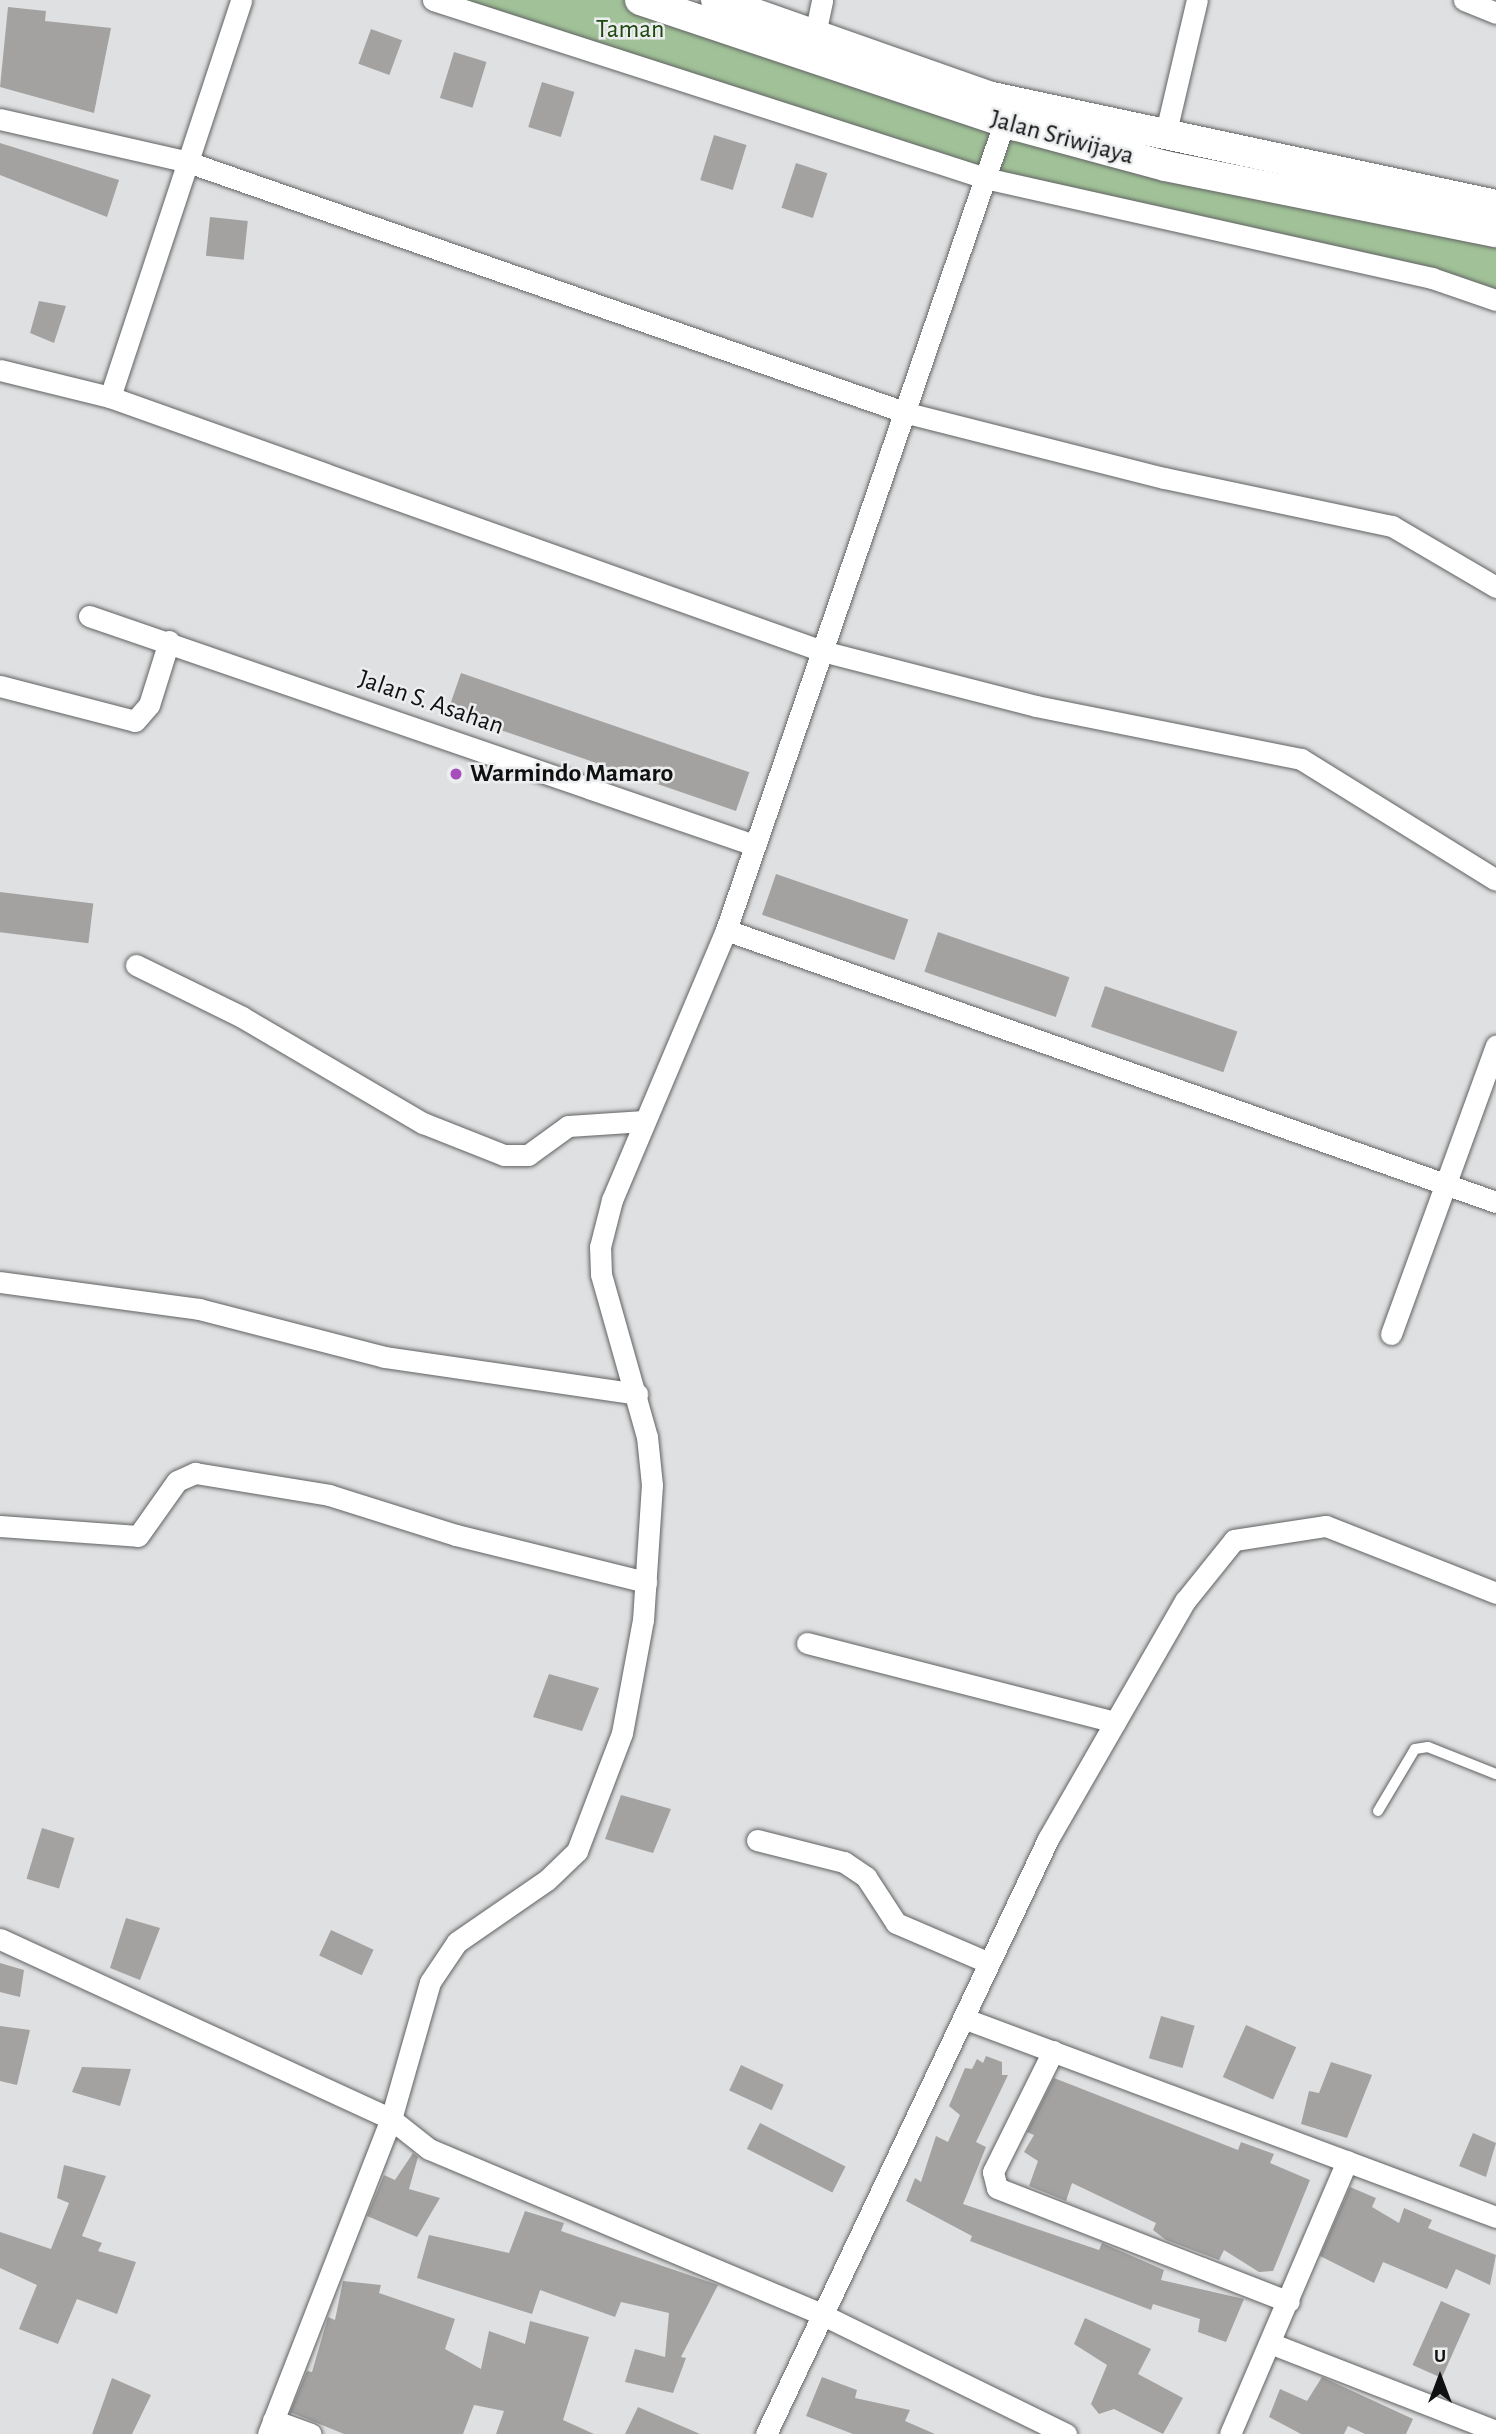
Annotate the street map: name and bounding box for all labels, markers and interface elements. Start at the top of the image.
park label: Taman [596,14,664,46]
street label: Jalan Sriwijaya [987,104,1137,172]
street label: Jalan S. Asahan [354,664,508,742]
place label: Warmindo Mamaro [470,758,673,790]
marker: Warmindo Mamaro [448,766,464,782]
north arrow [1405,2343,1475,2413]
text: U [1434,2347,1446,2366]

